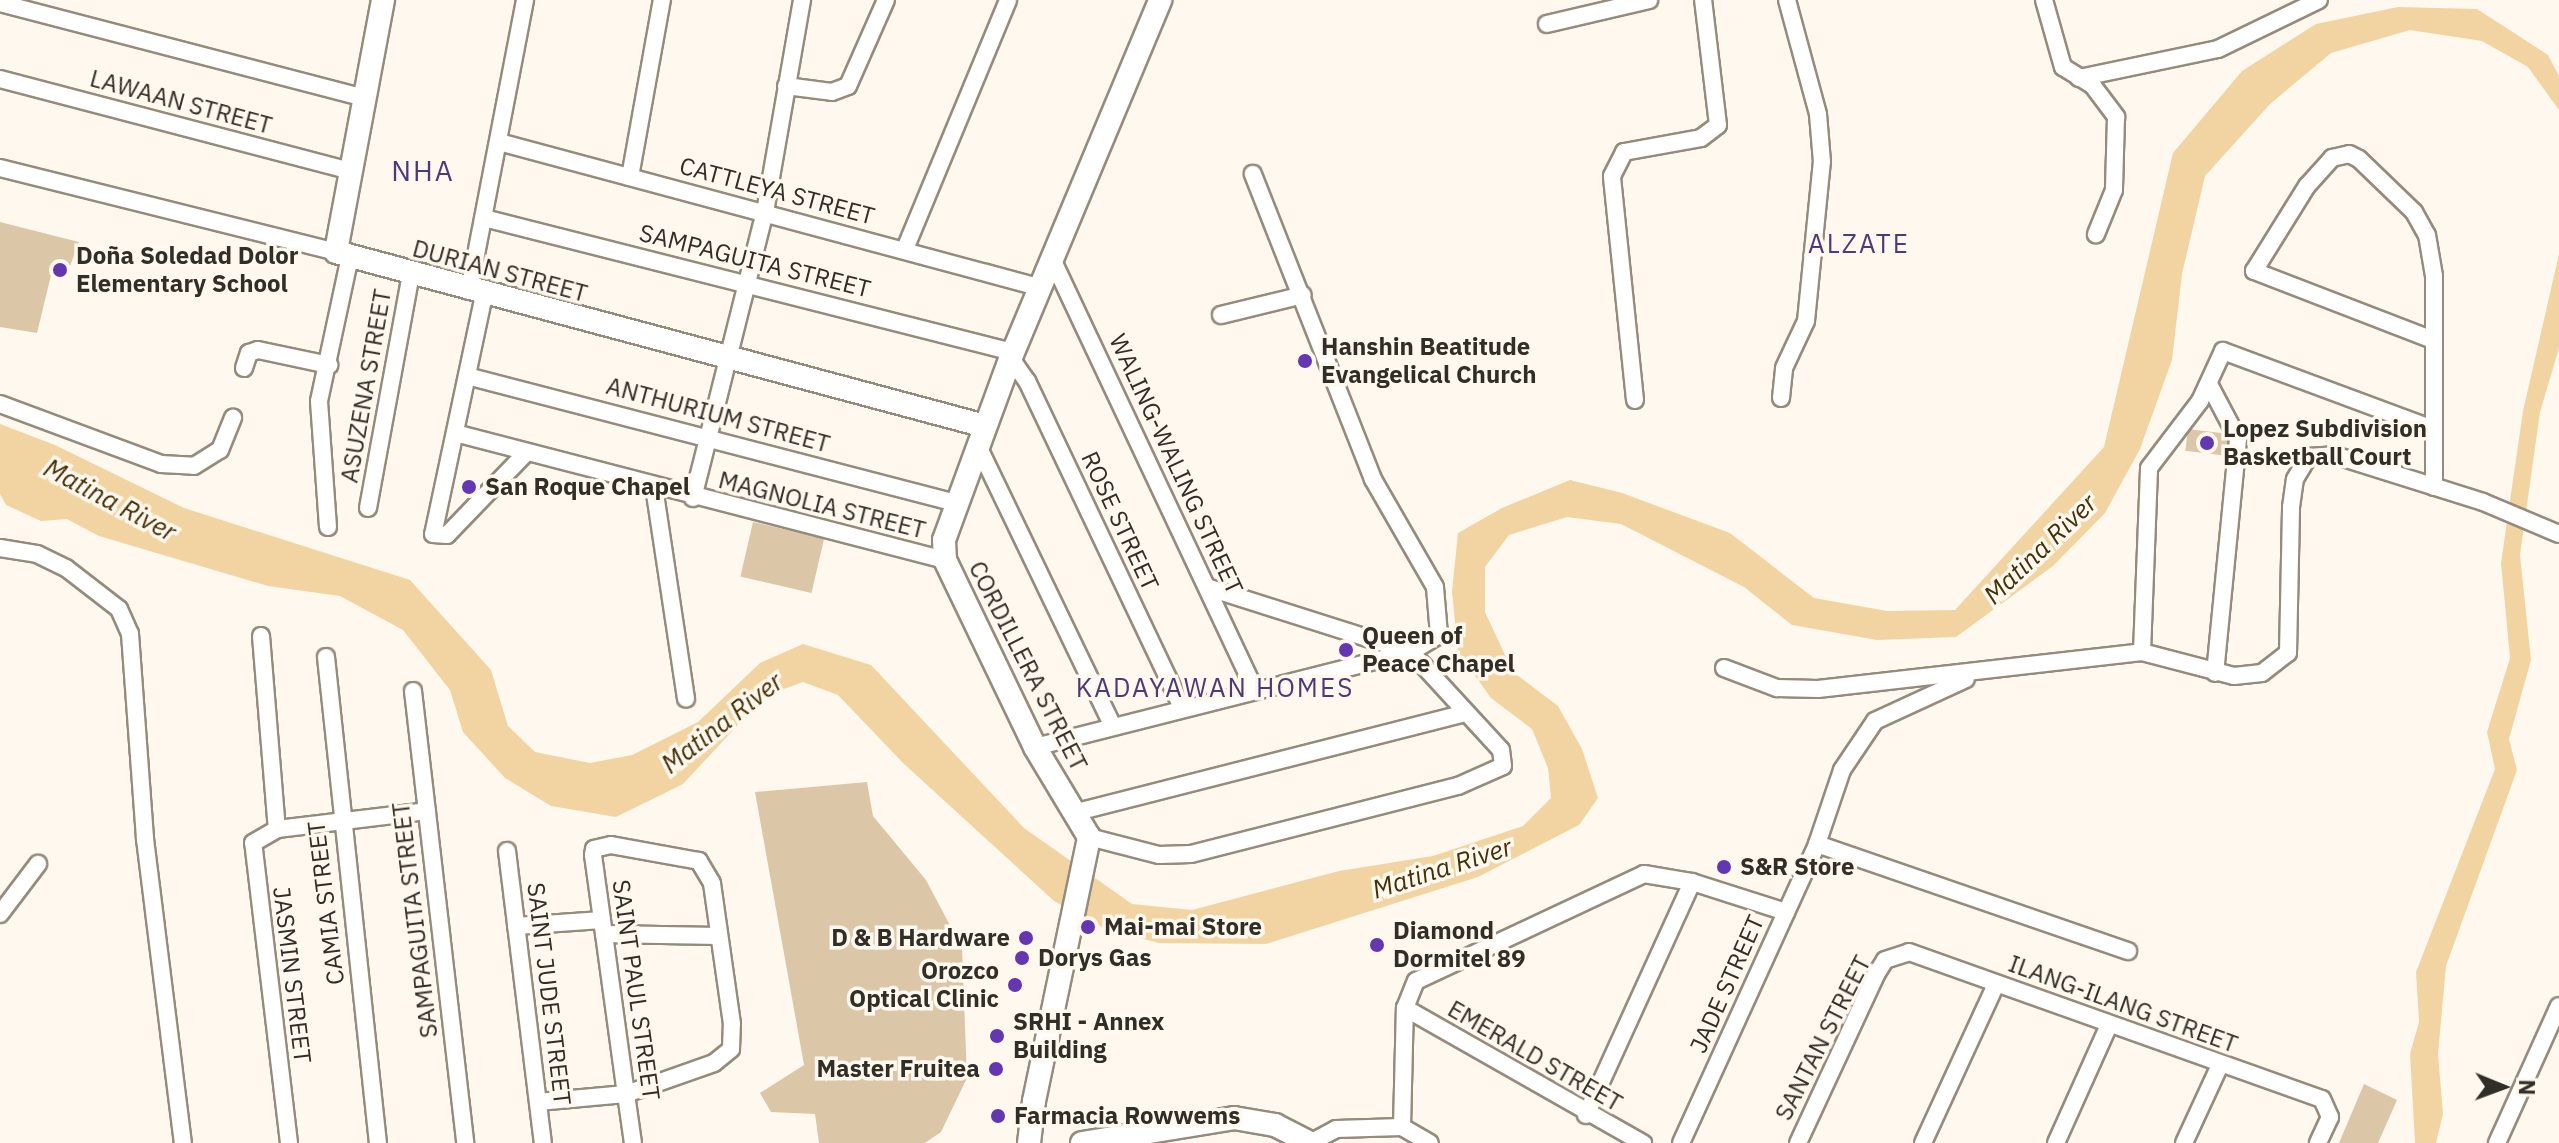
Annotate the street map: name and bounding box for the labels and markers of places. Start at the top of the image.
place label: Doña Soledad Dolor Elementary School [76,242,298,298]
marker: Doña Soledad Dolor Elementary School [51,261,69,279]
place label: Hanshin Beatitude Evangelical Church [1321,333,1536,389]
marker: Hanshin Beatitude Evangelical Church [1296,352,1314,370]
place label: Lopez Subdivision Basketball Court [2223,415,2427,471]
marker: Lopez Subdivision Basketball Court [2198,434,2216,452]
place label: San Roque Chapel [485,473,690,501]
marker: San Roque Chapel [460,478,478,496]
place label: Queen of Peace Chapel [1362,622,1515,678]
marker: Queen of Peace Chapel [1337,641,1355,659]
place label: S&R Store [1740,853,1854,881]
marker: S&R Store [1715,858,1733,876]
place label: Mai-mai Store [1104,913,1262,941]
place label: Diamond Dormitel 89 [1393,917,1526,973]
marker: Mai-mai Store [1079,918,1097,936]
place label: D & B Hardware [831,924,1010,952]
marker: D & B Hardware [1017,929,1035,947]
marker: Diamond Dormitel 89 [1368,936,1386,954]
place label: Dorys Gas [1038,944,1151,972]
marker: Dorys Gas [1013,949,1031,967]
place label: Orozco Optical Clinic [849,957,999,1013]
marker: Orozco Optical Clinic [1006,976,1024,994]
place label: SRHI - Annex Building [1013,1008,1164,1064]
marker: SRHI - Annex Building [988,1027,1006,1045]
place label: Master Fruitea [816,1055,980,1083]
marker: Master Fruitea [987,1060,1005,1078]
place label: Farmacia Rowwems [1014,1102,1240,1130]
marker: Farmacia Rowwems [989,1107,1007,1125]

